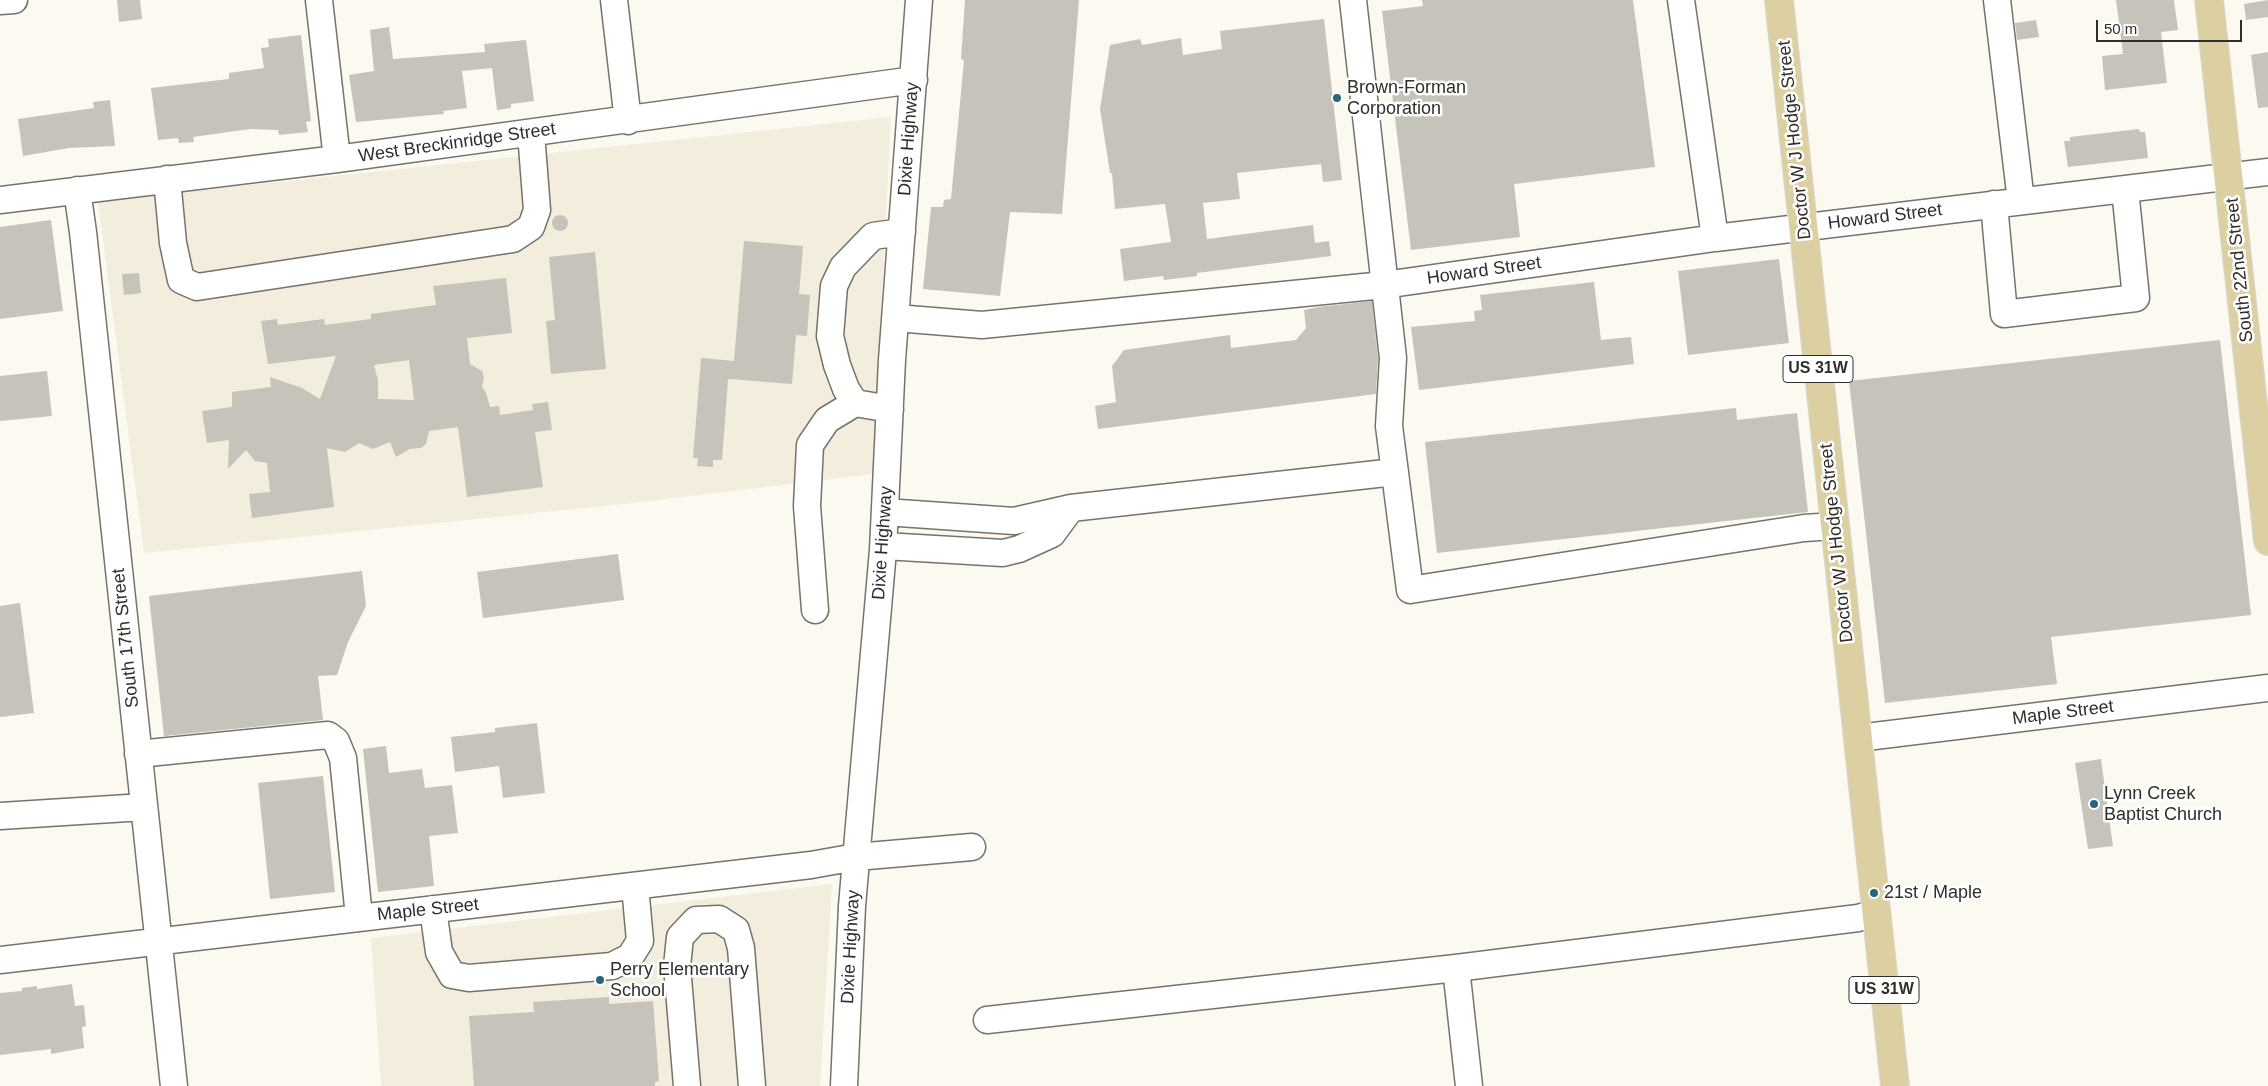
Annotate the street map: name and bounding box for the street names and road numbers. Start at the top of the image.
street label: Doctor W J Hodge Street [1774,39,1816,241]
street label: Dixie Highway [894,81,924,197]
street label: West Breckinridge Street [357,118,557,168]
street label: South 22nd Street [2222,197,2258,343]
street label: Howard Street [1827,199,1943,235]
street label: Howard Street [1426,252,1542,290]
road number: US 31W [1783,356,1853,382]
street label: Doctor W J Hodge Street [1816,442,1858,644]
street label: Dixie Highway [868,485,898,601]
street label: South 17th Street [108,567,144,709]
street label: Maple Street [2011,696,2115,730]
street label: Dixie Highway [837,889,865,1005]
street label: Maple Street [376,894,480,926]
road number: US 31W [1849,976,1919,1004]

